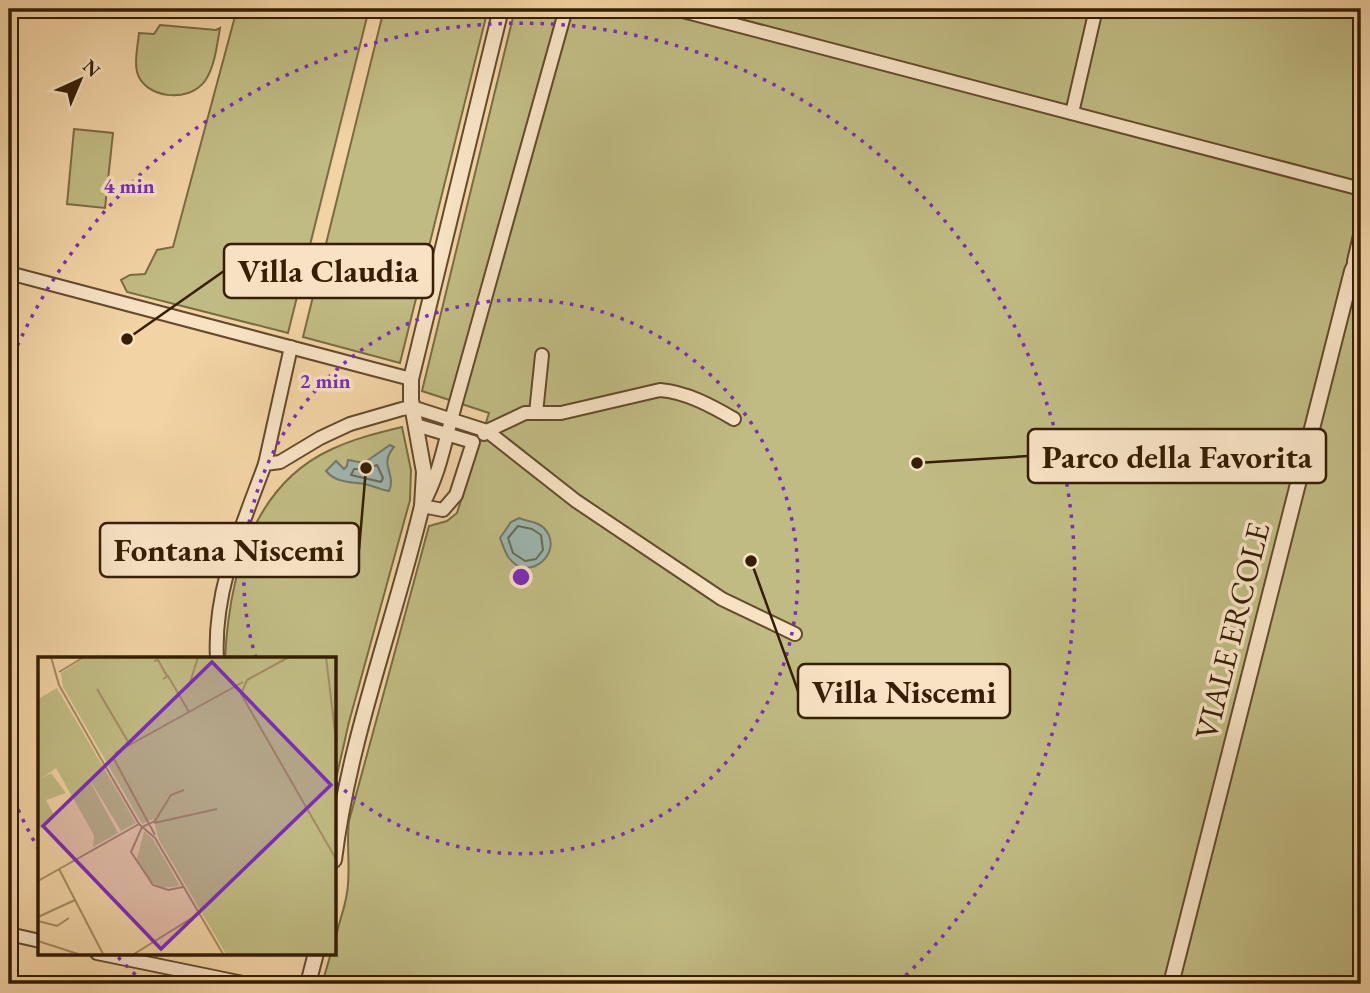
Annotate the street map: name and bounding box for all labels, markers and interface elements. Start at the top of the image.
north arrow [46,46,116,116]
text: N [77,54,106,83]
text: 4 min [103,172,155,199]
callout: Villa Claudia [224,244,433,298]
text: Villa Claudia [237,249,419,292]
text: 2 min [299,367,351,394]
callout: Parco della Favorita [1028,429,1326,483]
text: Parco della Favorita [1042,435,1313,478]
street label: VIALE ERCOLE [1185,518,1279,744]
callout: Fontana Niscemi [100,523,359,577]
text: Fontana Niscemi [114,528,345,571]
centre of rings [509,565,533,589]
inset map [38,657,336,954]
callout: Villa Niscemi [798,664,1010,718]
text: Villa Niscemi [812,670,996,713]

